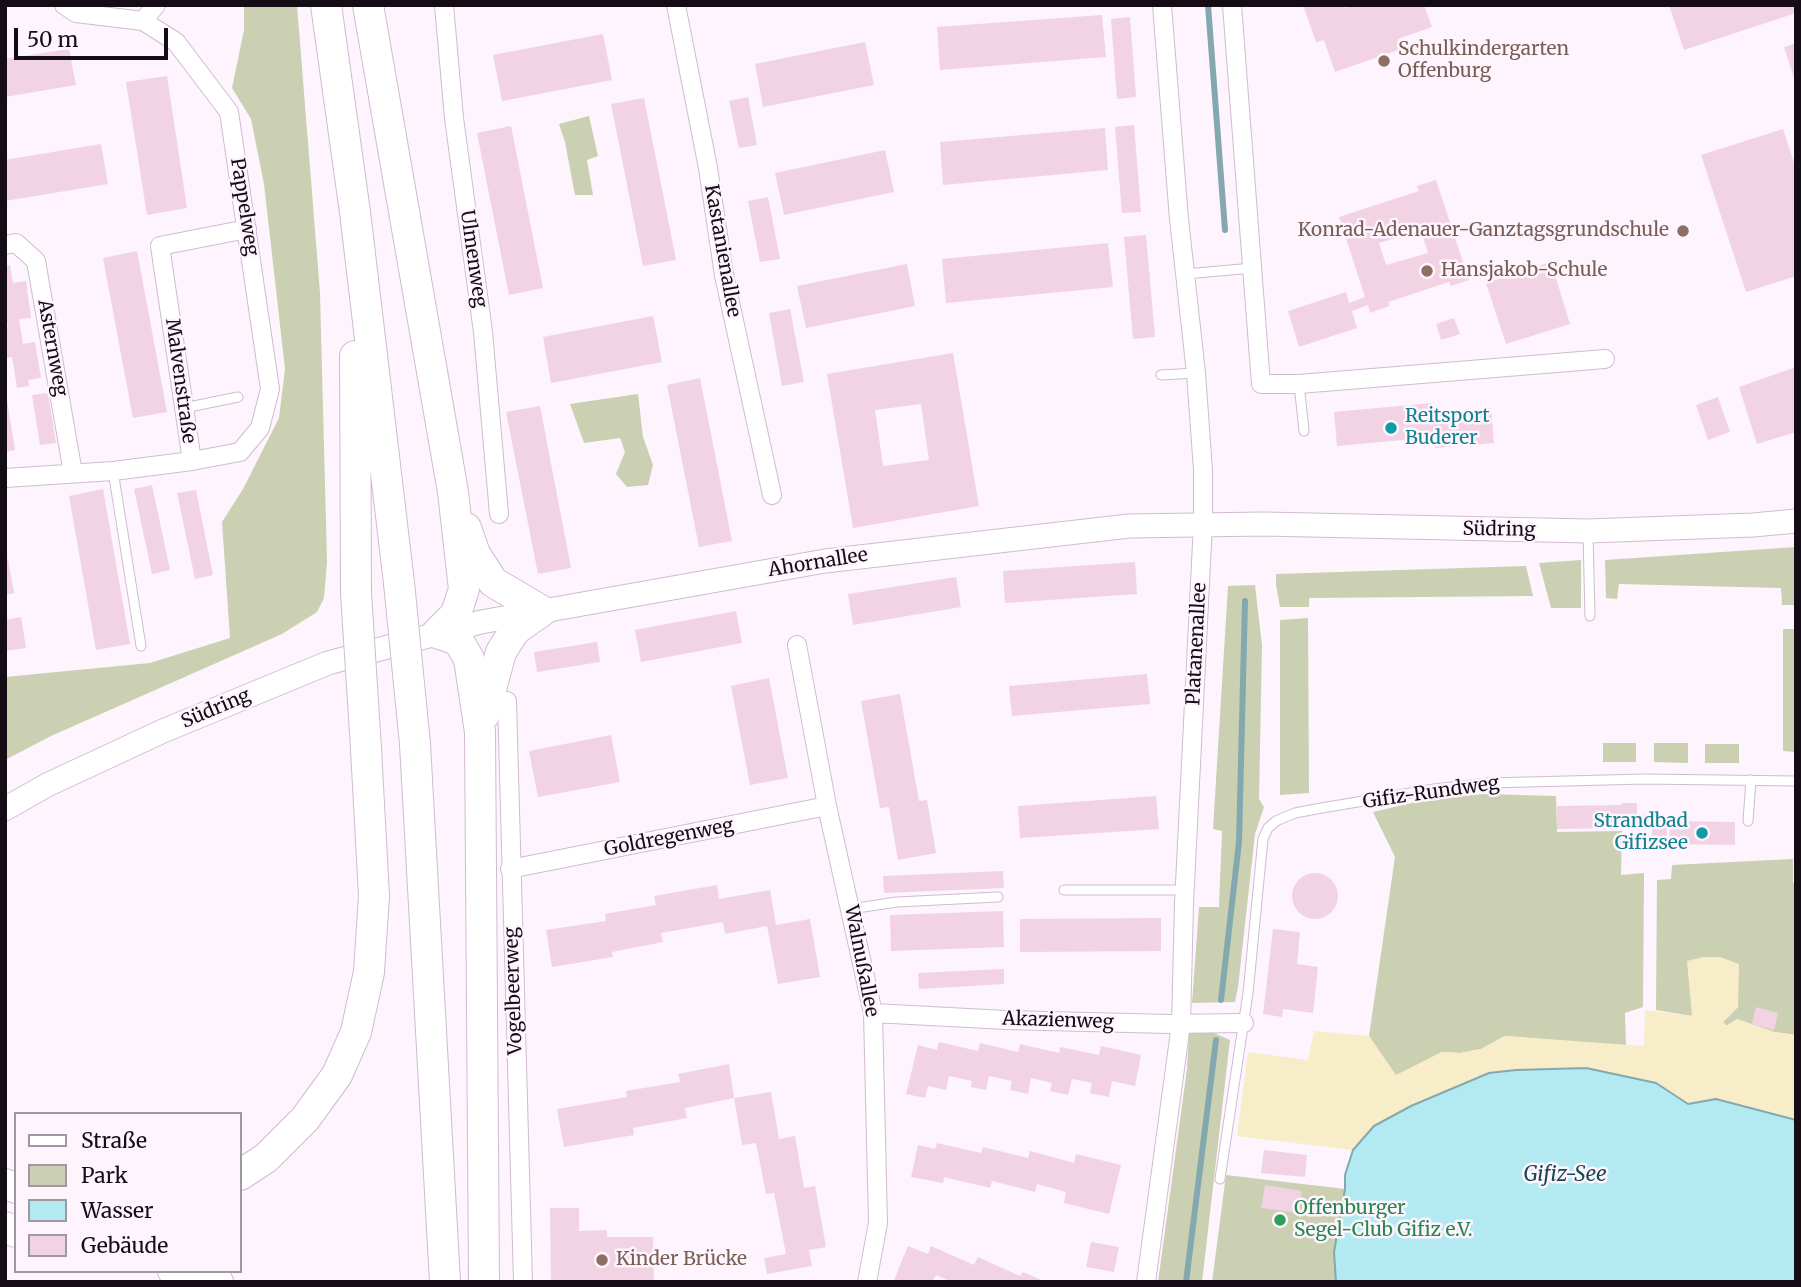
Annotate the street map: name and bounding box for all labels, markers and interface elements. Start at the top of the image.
scale bar [18,14,172,58]
text: 50 m [27,26,78,53]
place label: Schulkindergarten Offenburg [1398,39,1569,83]
marker: Schulkindergarten Offenburg [1376,53,1392,69]
street label: Pappelweg [225,156,263,258]
street label: Kastanienallee [699,183,745,319]
street label: Ulmenweg [455,209,491,309]
place label: Konrad-Adenauer-Ganztagsgrundschule [1298,220,1669,242]
marker: Konrad-Adenauer-Ganztagsgrundschule [1675,223,1691,239]
place label: Hansjakob-Schule [1441,260,1607,282]
marker: Hansjakob-Schule [1419,263,1435,279]
street label: Asternweg [32,298,72,398]
street label: Malvenstraße [160,317,200,445]
place label: Reitsport Buderer [1405,406,1490,450]
marker: Reitsport Buderer [1383,420,1399,436]
street label: Südring [1462,518,1536,542]
street label: Ahornallee [767,544,869,582]
street label: Platanenallee [1182,582,1212,706]
street label: Südring [178,684,254,734]
street label: Gifiz-Rundweg [1361,772,1501,814]
place label: Strandbad Gifizsee [1594,811,1688,855]
street label: Goldregenweg [602,814,736,862]
marker: Strandbad Gifizsee [1694,825,1710,841]
street label: Walnußallee [839,903,883,1019]
street label: Vogelbeerweg [500,927,528,1055]
street label: Akazienweg [1002,1008,1114,1034]
legend [14,1112,242,1273]
text: Straße [81,1127,147,1154]
text: Park [81,1162,128,1189]
water label: Gifiz-See [1523,1162,1607,1188]
text: Wasser [81,1197,153,1224]
place label: Offenburger Segel-Club Gifiz e.V. [1294,1198,1473,1242]
marker: Offenburger Segel-Club Gifiz e.V. [1272,1212,1288,1228]
text: Gebäude [81,1232,168,1259]
place label: Kinder Brücke [616,1249,747,1271]
marker: Kinder Brücke [594,1252,610,1268]

